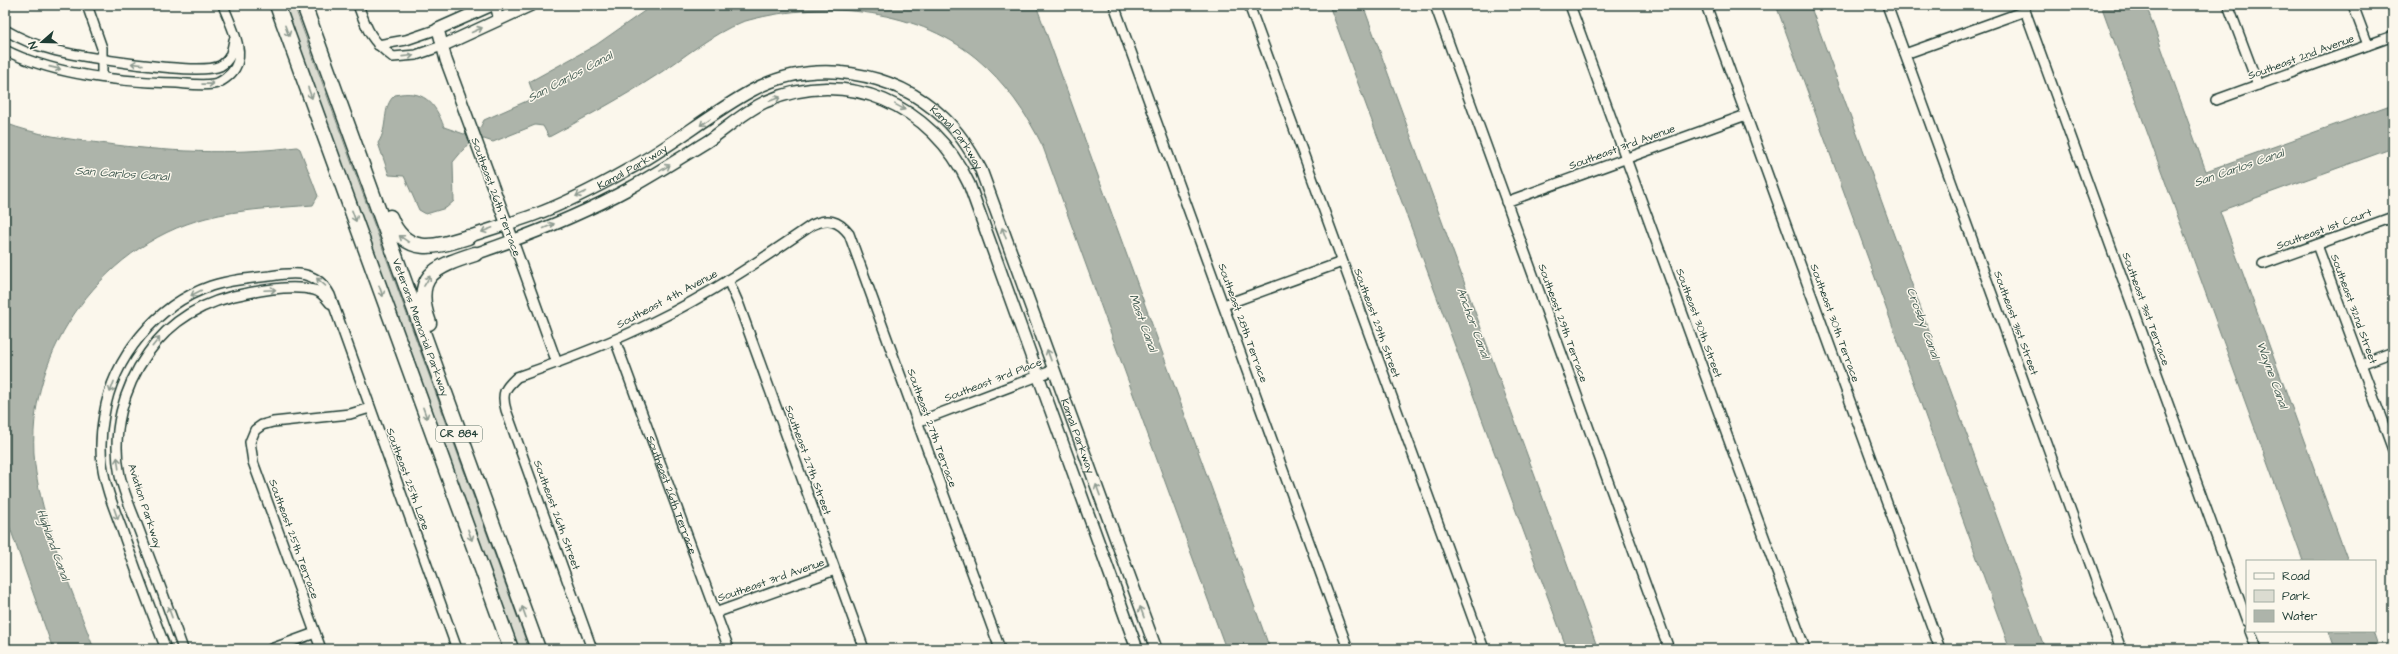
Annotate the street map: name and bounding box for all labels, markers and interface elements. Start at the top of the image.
north arrow [22,22,62,62]
one-way arrow [283,24,291,36]
one-way arrow [471,26,483,33]
street label: Southeast 2nd Avenue [2246,31,2356,83]
text: N [25,39,41,51]
water label: San Carlos Canal [525,46,617,107]
one-way arrow [402,52,415,60]
one-way arrow [131,60,144,67]
one-way arrow [48,65,61,73]
one-way arrow [201,80,214,88]
one-way arrow [306,87,314,99]
one-way arrow [768,94,780,102]
street label: Kamal Parkway [927,102,987,172]
one-way arrow [894,104,906,112]
one-way arrow [700,118,711,126]
street label: Southeast 3rd Avenue [1567,121,1677,173]
street label: Southeast 26th Terrace [467,135,525,259]
street label: Kamal Parkway [594,140,671,193]
water label: San Carlos Canal [2192,144,2288,191]
water label: San Carlos Canal [75,162,172,186]
one-way arrow [659,163,671,171]
one-way arrow [575,191,587,198]
street label: Southeast 1st Court [2274,205,2374,253]
one-way arrow [350,209,358,221]
one-way arrow [542,222,554,230]
one-way arrow [482,226,494,234]
one-way arrow [1000,227,1008,239]
one-way arrow [399,235,410,243]
street label: Southeast 31st Terrace [2119,250,2173,368]
street label: Southeast 32nd Street [2327,252,2381,367]
street label: Veterans Memorial Parkway [389,256,453,399]
street label: Southeast 28th Terrace [1214,261,1272,385]
street label: Southeast 29th Terrace [1535,262,1591,384]
street label: Southeast 30th Terrace [1807,262,1863,384]
street label: Southeast 4th Avenue [614,266,720,332]
street label: Southeast 29th Street [1350,266,1404,380]
street label: Southeast 30th Street [1672,266,1726,380]
street label: Southeast 31st Street [1990,269,2042,378]
one-way arrow [424,275,432,287]
one-way arrow [315,278,326,287]
one-way arrow [377,284,385,296]
water label: Anchor Canal [1452,285,1494,363]
water label: Crosby Canal [1902,285,1944,363]
one-way arrow [263,287,276,294]
one-way arrow [190,290,202,297]
water label: Mast Canal [1125,292,1162,356]
one-way arrow [151,337,160,348]
water label: Wayne Canal [2252,339,2293,413]
one-way arrow [1044,349,1052,361]
street label: Southeast 3rd Place [942,354,1044,406]
street label: Southeast 27th Terrace [903,366,961,490]
one-way arrow [107,381,115,393]
street label: Kamal Parkway [1058,396,1099,476]
street label: Southeast 27th Street [781,403,835,518]
one-way arrow [422,406,430,418]
street label: Southeast 25th Lane [383,426,433,532]
road number: CR 884 [436,426,482,442]
street label: Southeast 26th Terrace [643,433,701,556]
one-way arrow [114,457,122,470]
street label: Southeast 26th Street [530,458,584,573]
street label: Aviation Parkway [123,462,166,551]
street label: Southeast 25th Terrace [265,477,323,601]
one-way arrow [1094,484,1101,497]
water label: Highland Canal [31,507,74,585]
one-way arrow [113,507,120,520]
one-way arrow [466,529,474,541]
street label: Southeast 3rd Avenue [716,555,826,605]
legend [2246,560,2376,632]
text: Road [2282,568,2310,585]
text: Park [2282,588,2310,605]
one-way arrow [165,607,173,619]
one-way arrow [520,607,528,619]
one-way arrow [1138,607,1146,619]
text: Water [2282,608,2318,625]

